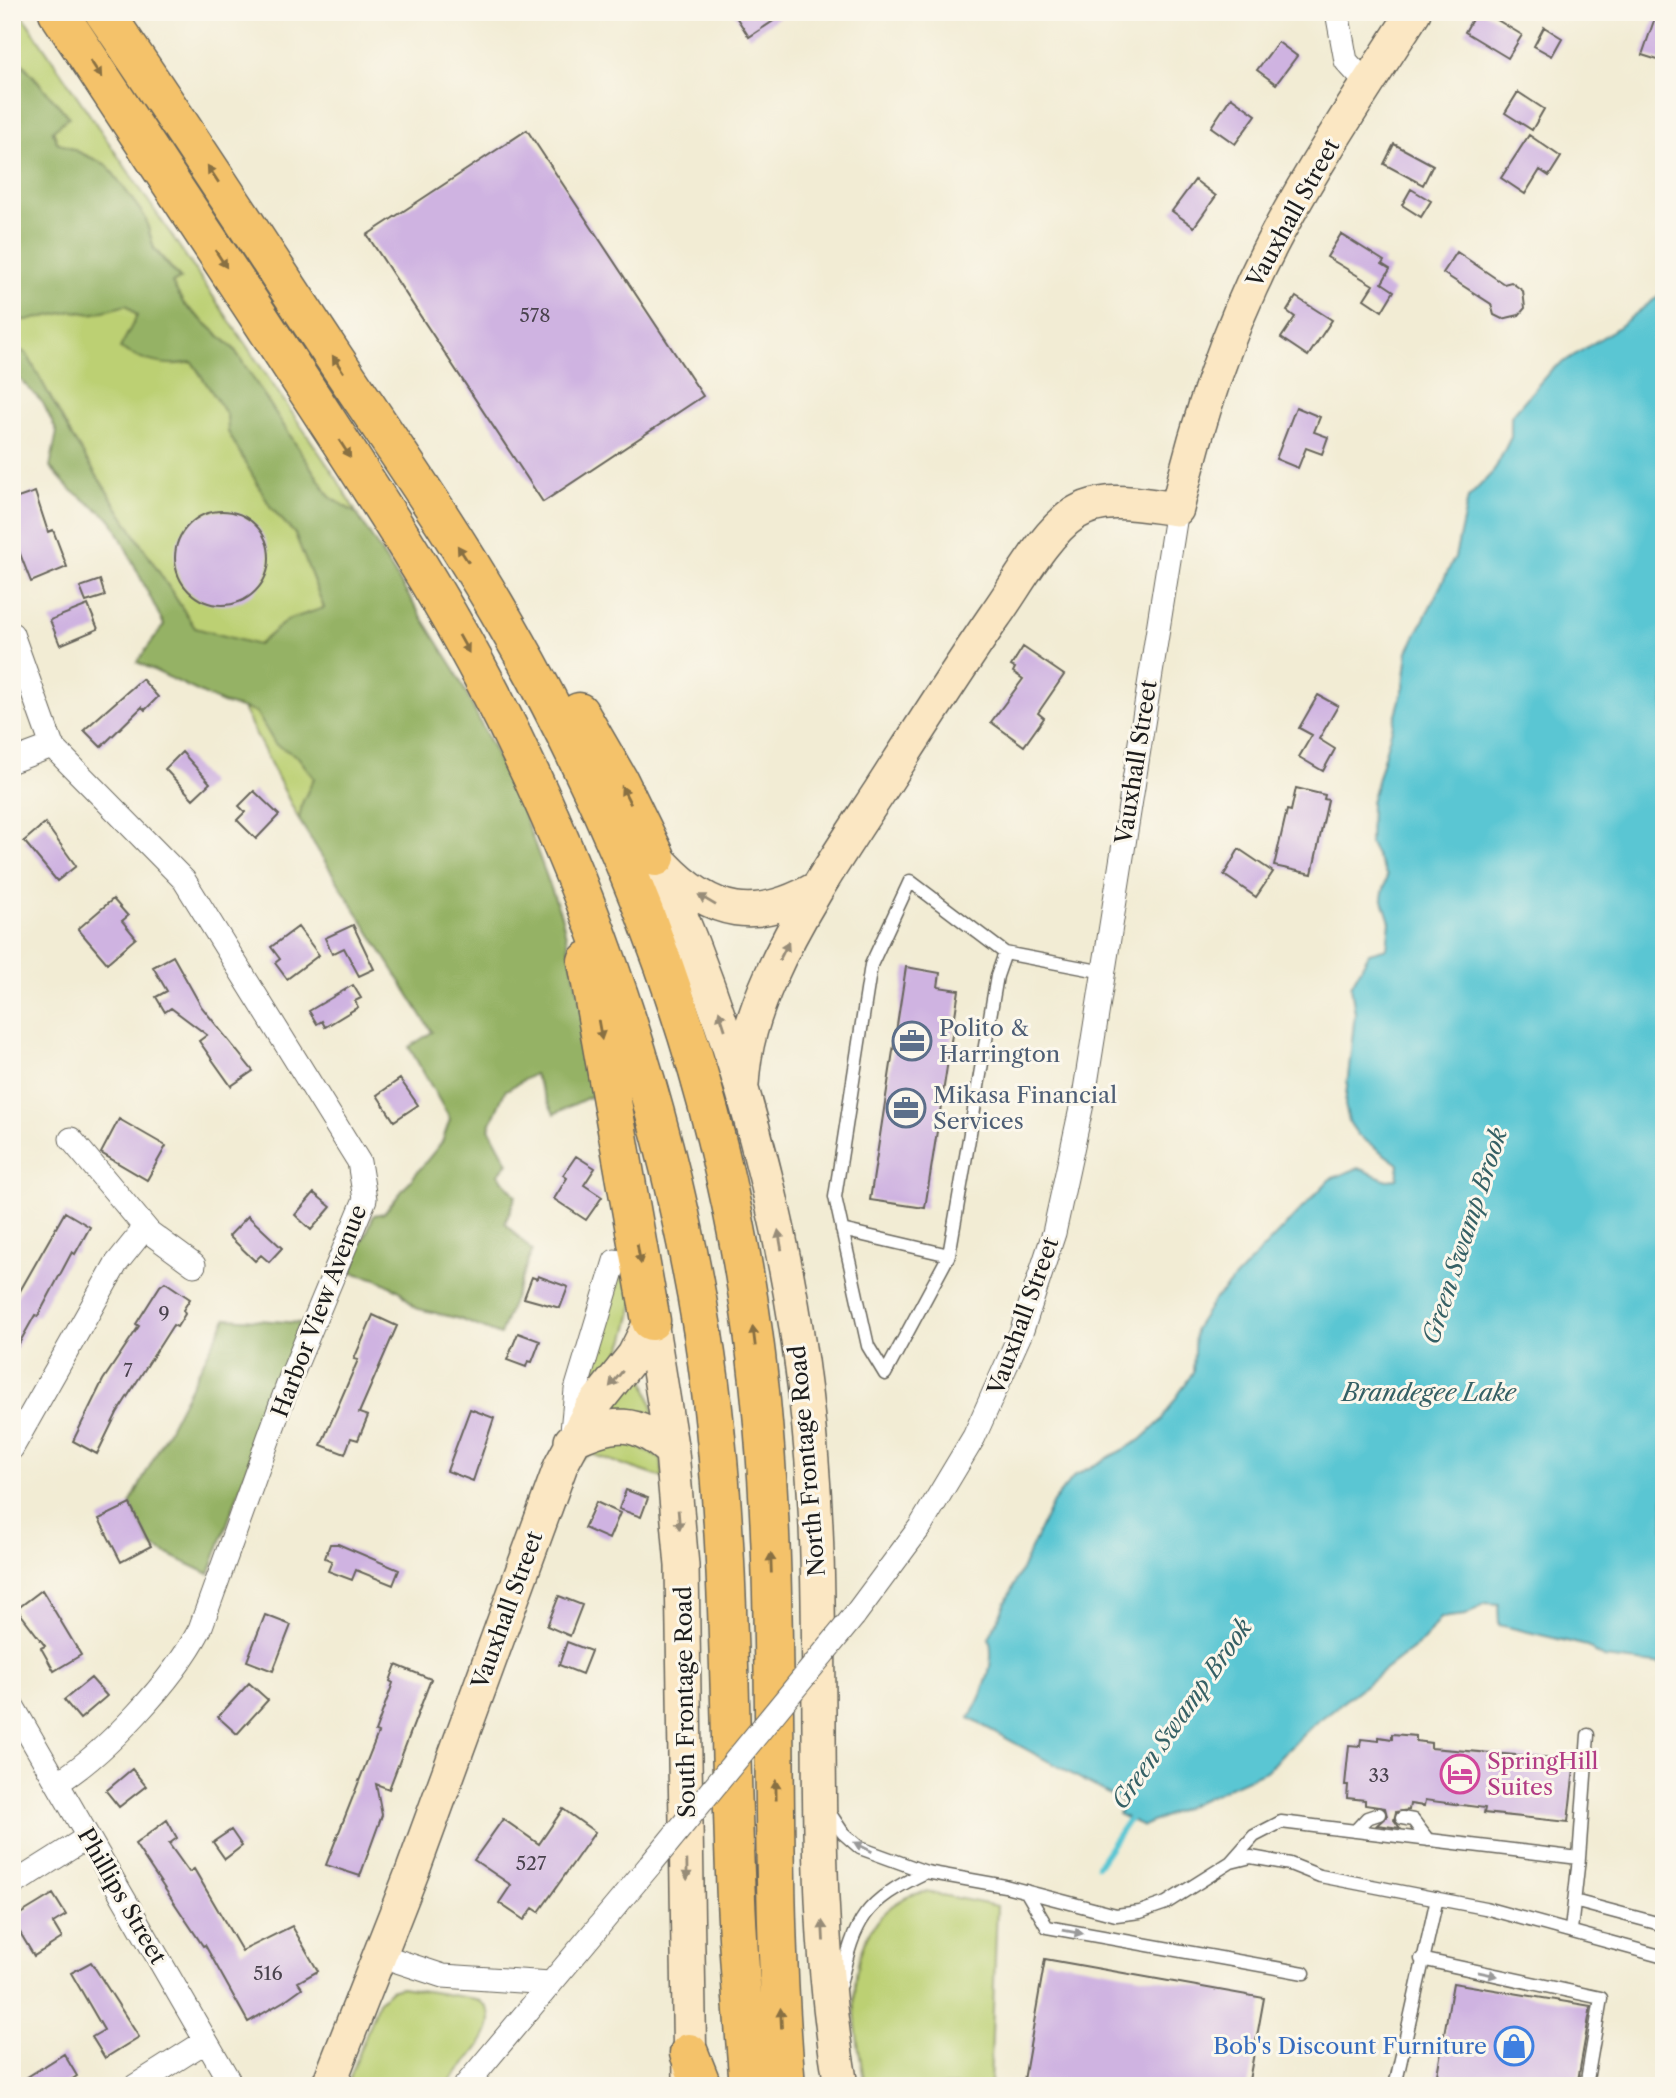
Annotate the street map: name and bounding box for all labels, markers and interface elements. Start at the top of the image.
one-way arrow [89,59,102,79]
street label: Vauxhall Street [1240,134,1345,293]
one-way arrow [206,165,220,183]
one-way arrow [214,250,228,268]
house number: 578 [520,304,550,327]
one-way arrow [332,354,345,374]
one-way arrow [339,440,352,459]
one-way arrow [457,545,470,564]
one-way arrow [458,634,470,653]
street label: Vauxhall Street [1109,678,1163,847]
one-way arrow [621,785,633,805]
one-way arrow [697,893,716,906]
one-way arrow [778,941,789,961]
one-way arrow [716,1009,727,1030]
place label: Polito & Harrington [939,1014,1060,1068]
one-way arrow [594,1019,605,1041]
office icon: Polito & Harrington [891,1020,933,1062]
place label: Mikasa Financial Services [933,1081,1117,1135]
office icon: Mikasa Financial Services [885,1087,927,1129]
water label: Green Swamp Brook [1416,1124,1513,1348]
street label: Harbor View Avenue [266,1201,372,1421]
one-way arrow [774,1229,785,1251]
street label: Vauxhall Street [981,1233,1064,1400]
one-way arrow [634,1243,645,1265]
house number: 9 [158,1302,170,1325]
one-way arrow [748,1325,759,1347]
street label: North Frontage Road [783,1344,831,1578]
house number: 7 [123,1359,133,1382]
one-way arrow [608,1370,624,1388]
water label: Brandegee Lake [1340,1378,1517,1407]
one-way arrow [674,1509,685,1531]
street label: Vauxhall Street [465,1527,548,1694]
one-way arrow [766,1552,777,1574]
street label: South Frontage Road [669,1586,701,1818]
water label: Green Swamp Brook [1105,1613,1258,1814]
place label: SpringHill Suites [1487,1747,1599,1801]
hotel icon: SpringHill Suites [1439,1753,1481,1795]
house number: 33 [1369,1764,1389,1787]
one-way arrow [770,1779,782,1801]
street label: Phillips Street [72,1823,172,1969]
one-way arrow [852,1842,872,1854]
house number: 527 [516,1852,547,1875]
one-way arrow [681,1859,693,1881]
one-way arrow [818,1919,829,1941]
one-way arrow [1062,1927,1084,1938]
house number: 516 [253,1962,283,1985]
one-way arrow [1477,1968,1499,1979]
one-way arrow [775,2006,786,2028]
shop icon: Bob's Discount Furniture [1493,2025,1535,2067]
place label: Bob's Discount Furniture [1213,2032,1487,2060]

